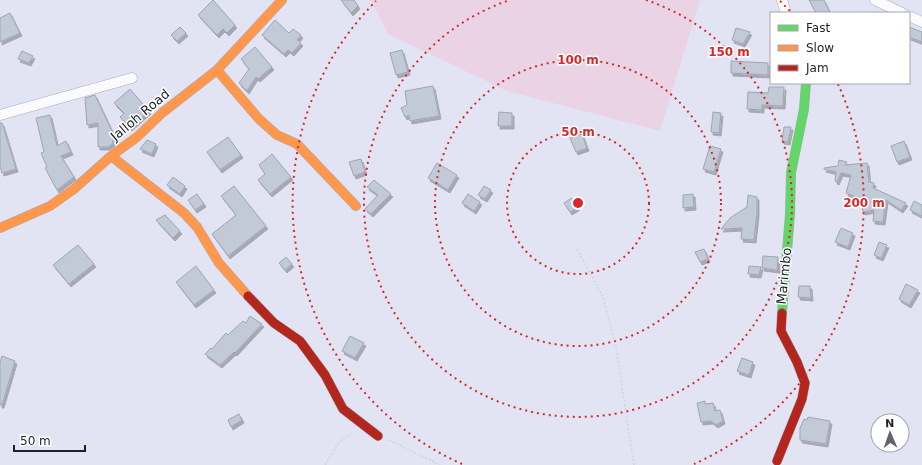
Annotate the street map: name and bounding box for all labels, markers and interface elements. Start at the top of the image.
legend [770,12,910,84]
text: Fast [806,21,830,35]
text: Slow [806,41,834,55]
text: 150 m [708,45,750,59]
text: 100 m [557,53,599,67]
text: Jam [805,61,829,75]
street label: Jalloh Road [107,86,172,145]
text: 50 m [561,125,595,139]
centre of rings [571,196,585,210]
text: 200 m [843,196,885,210]
street label: Marimbo [774,247,794,305]
north arrow [870,413,910,453]
text: N [885,417,895,430]
scale bar [14,427,85,453]
text: 50 m [20,434,51,448]

